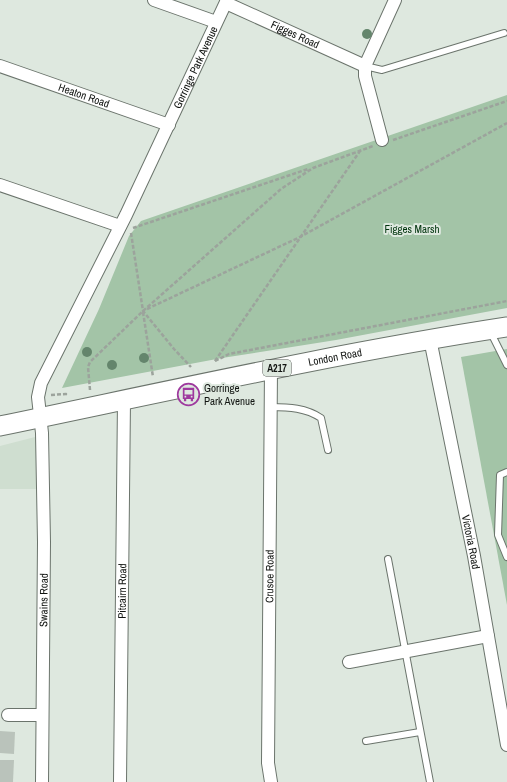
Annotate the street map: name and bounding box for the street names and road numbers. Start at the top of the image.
street label: Figges Road [269,17,322,51]
street label: Gorringe Park Avenue [170,24,221,111]
street label: Heaton Road [57,80,111,111]
street label: London Road [307,345,363,369]
road number: A217 [263,360,291,376]
street label: Victoria Road [459,513,483,570]
street label: Crusoe Road [262,550,277,603]
street label: Pitcairn Road [115,563,129,619]
street label: Swains Road [36,573,51,627]

